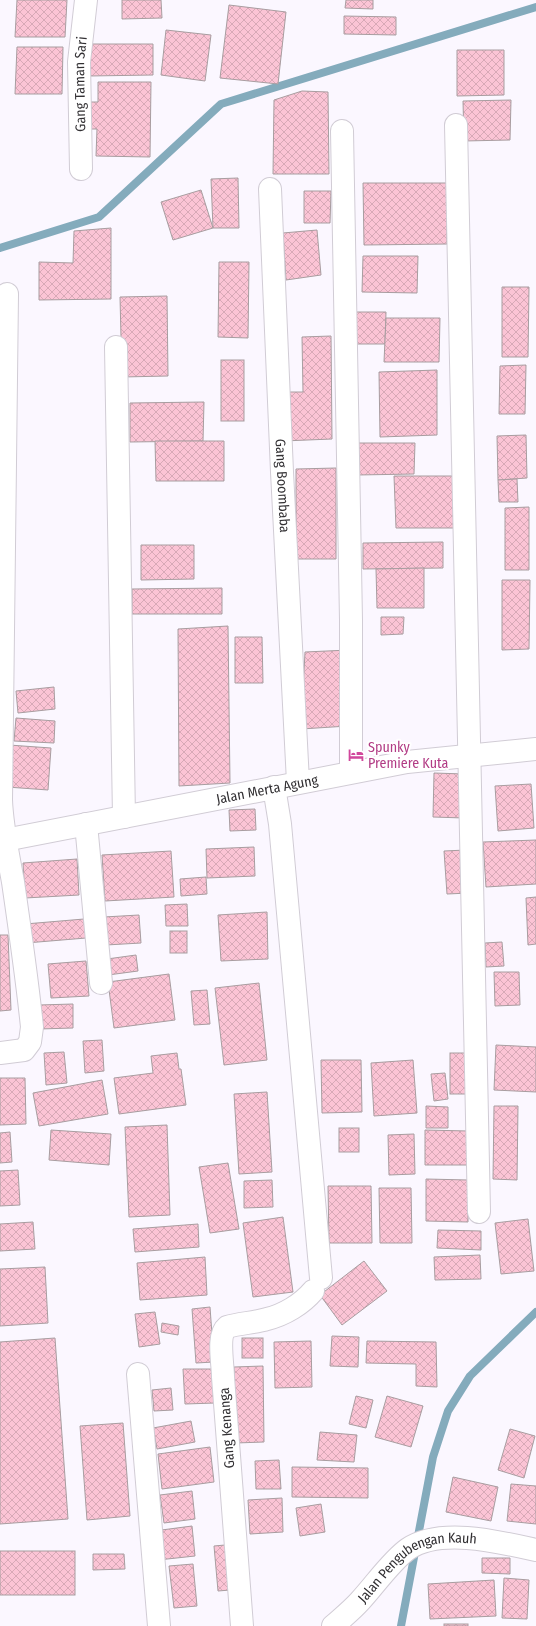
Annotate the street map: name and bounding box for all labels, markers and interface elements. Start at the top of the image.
street label: Gang Taman Sari [70,36,90,132]
street label: Gang Boombaba [272,439,294,533]
place label: Spunky Premiere Kuta [368,739,448,772]
hotel icon: Spunky Premiere Kuta [347,746,365,764]
street label: Jalan Merta Agung [215,771,320,807]
street label: Gang Kenanga [216,1387,238,1469]
street label: Jalan Pengubengan Kauh [354,1529,478,1606]

